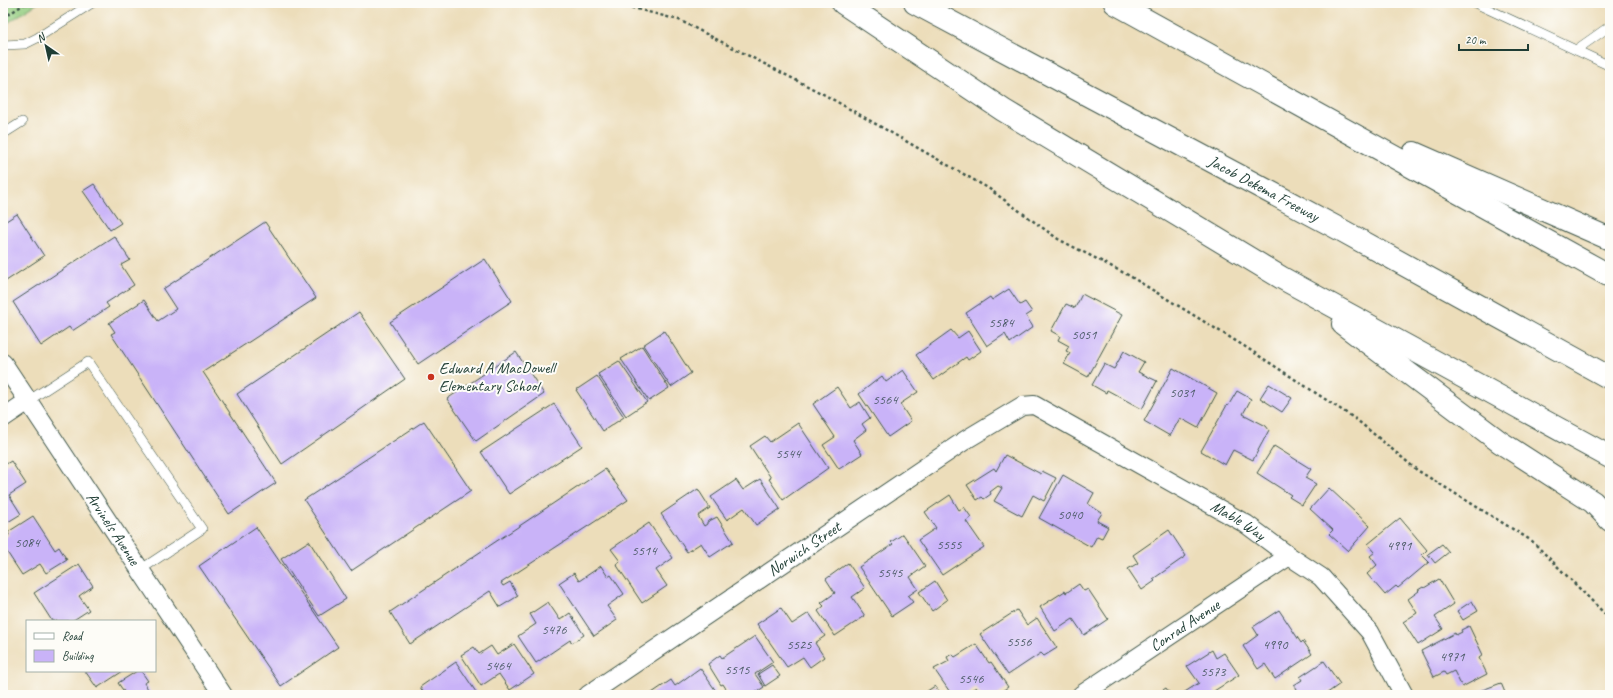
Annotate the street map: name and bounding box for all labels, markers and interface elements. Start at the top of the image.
north arrow [26,26,66,66]
scale bar [1459,26,1528,52]
text: N [34,29,49,45]
text: 20 m [1465,32,1487,48]
street label: Jacob Dekema Freeway [1204,151,1324,227]
house number: 5584 [988,314,1015,331]
house number: 5051 [1071,326,1097,343]
place label: Edward A MacDowell Elementary School [439,358,558,396]
marker: Edward A MacDowell Elementary School [426,372,436,382]
house number: 5031 [1169,384,1195,401]
house number: 5564 [872,391,899,408]
house number: 5544 [775,445,802,462]
street label: Arvinels Avenue [82,489,145,571]
street label: Mable Way [1207,496,1271,546]
house number: 5040 [1057,506,1084,523]
street label: Norwich Street [764,516,846,581]
house number: 5084 [14,534,41,551]
house number: 5555 [936,536,962,553]
house number: 4991 [1386,537,1412,554]
house number: 5514 [631,542,658,559]
house number: 5545 [877,564,903,581]
street label: Conrad Avenue [1146,594,1225,656]
legend [26,620,156,672]
house number: 5476 [541,621,567,638]
text: Road [62,628,84,644]
house number: 5556 [1006,633,1032,650]
house number: 5525 [786,636,812,653]
house number: 4990 [1262,636,1289,653]
text: Building [62,648,94,664]
house number: 4971 [1439,648,1465,665]
house number: 5464 [485,657,512,674]
house number: 5515 [724,661,750,678]
house number: 5573 [1200,663,1227,680]
house number: 5546 [958,670,984,687]

